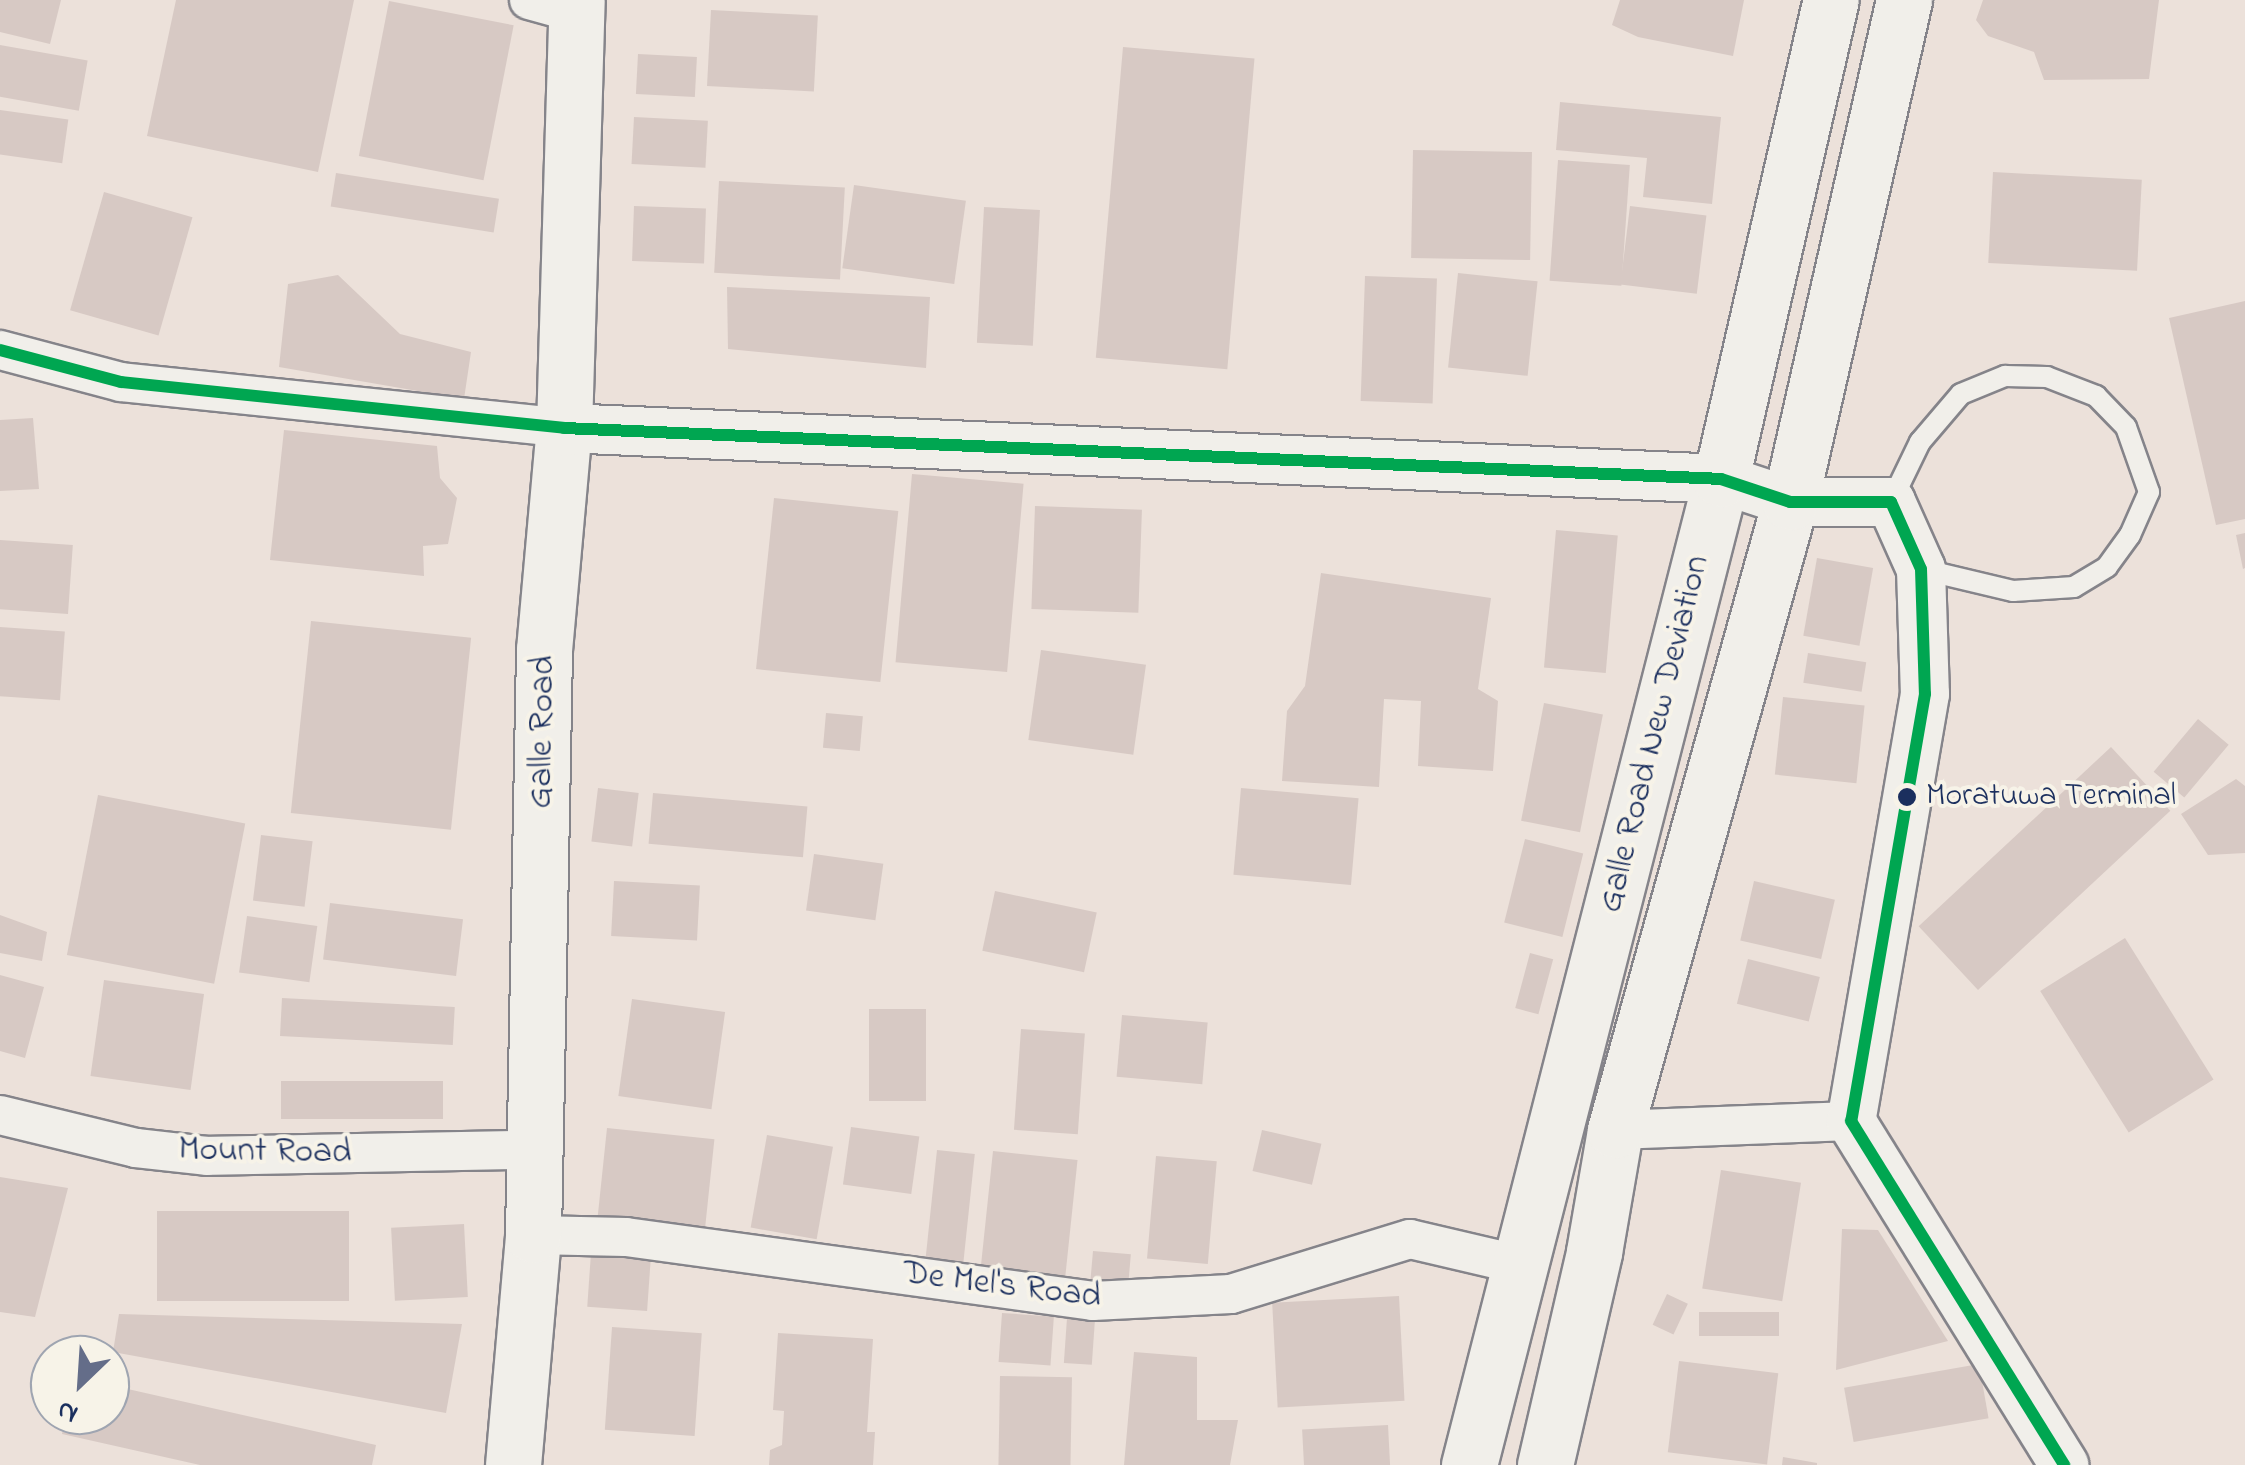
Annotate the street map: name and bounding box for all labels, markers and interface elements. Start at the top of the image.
street label: Galle Road New Deviation [1590,551,1720,917]
street label: Galle Road [521,655,565,809]
place label: Moratuwa Terminal [1926,778,2176,816]
marker: Moratuwa Terminal [1897,787,1917,807]
street label: Mount Road [178,1129,352,1175]
street label: De Mel's Road [901,1253,1103,1319]
north arrow [30,1335,130,1435]
text: N [51,1388,85,1433]

